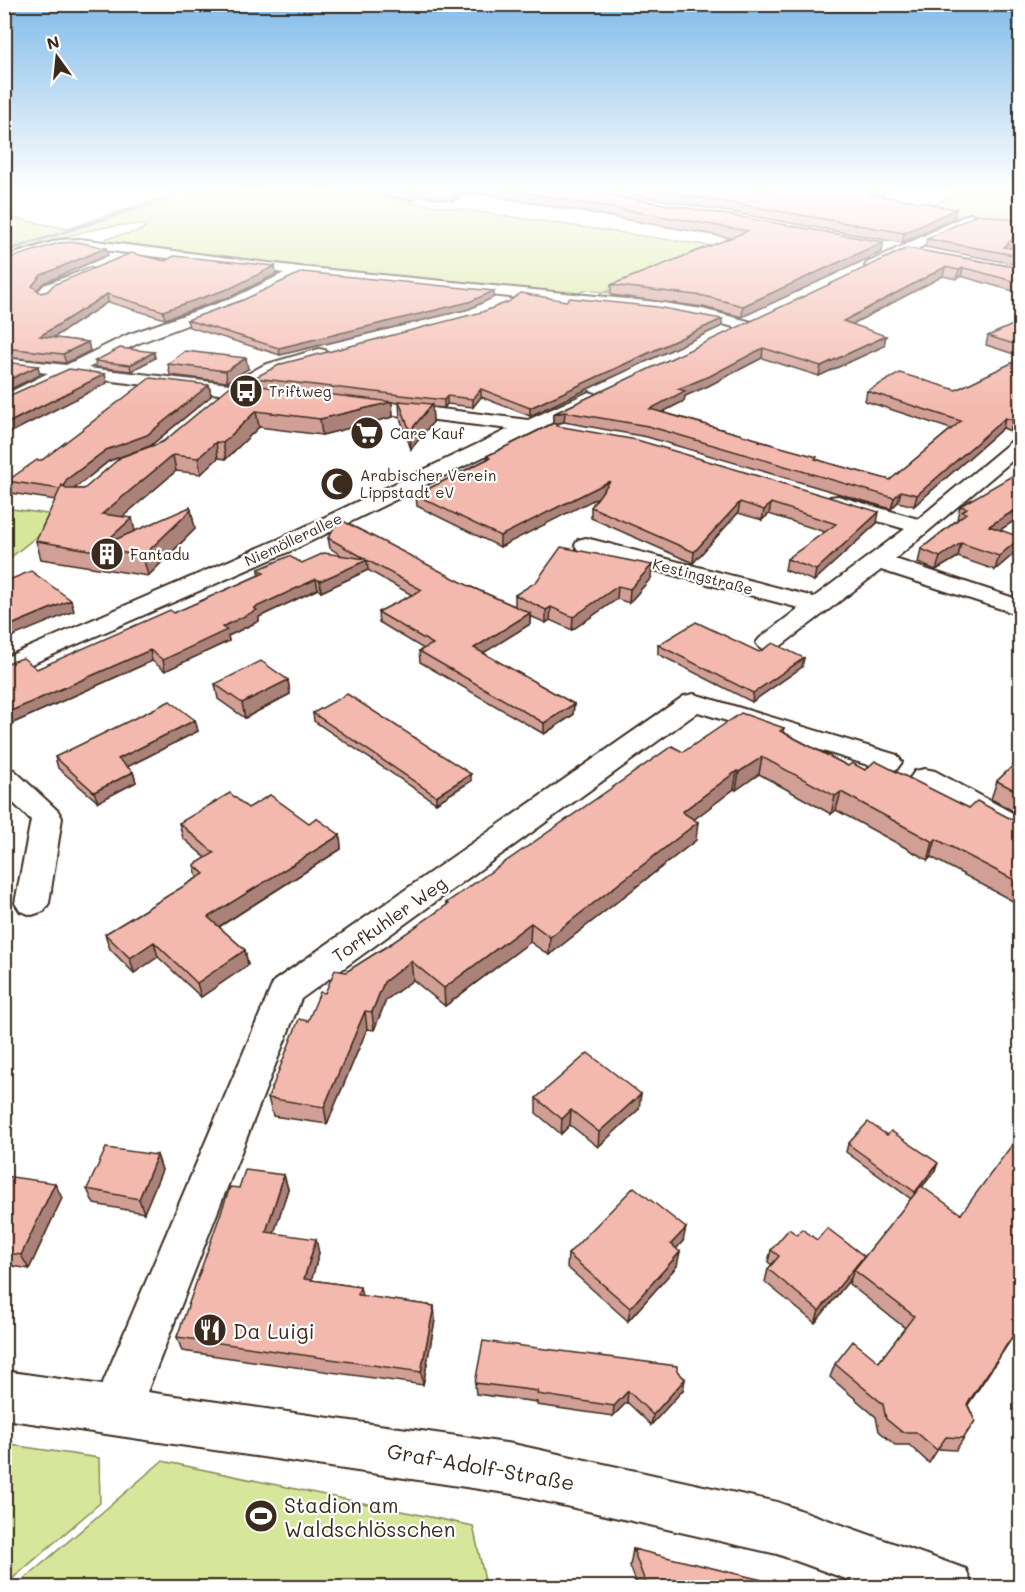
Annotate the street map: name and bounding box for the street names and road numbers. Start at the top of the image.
street label: Niemöllerallee [241,508,345,570]
street label: Kestingstraße [650,553,756,599]
street label: Torfkuhler Weg [327,871,451,967]
street label: Graf-Adolf-Straße [385,1436,577,1496]

